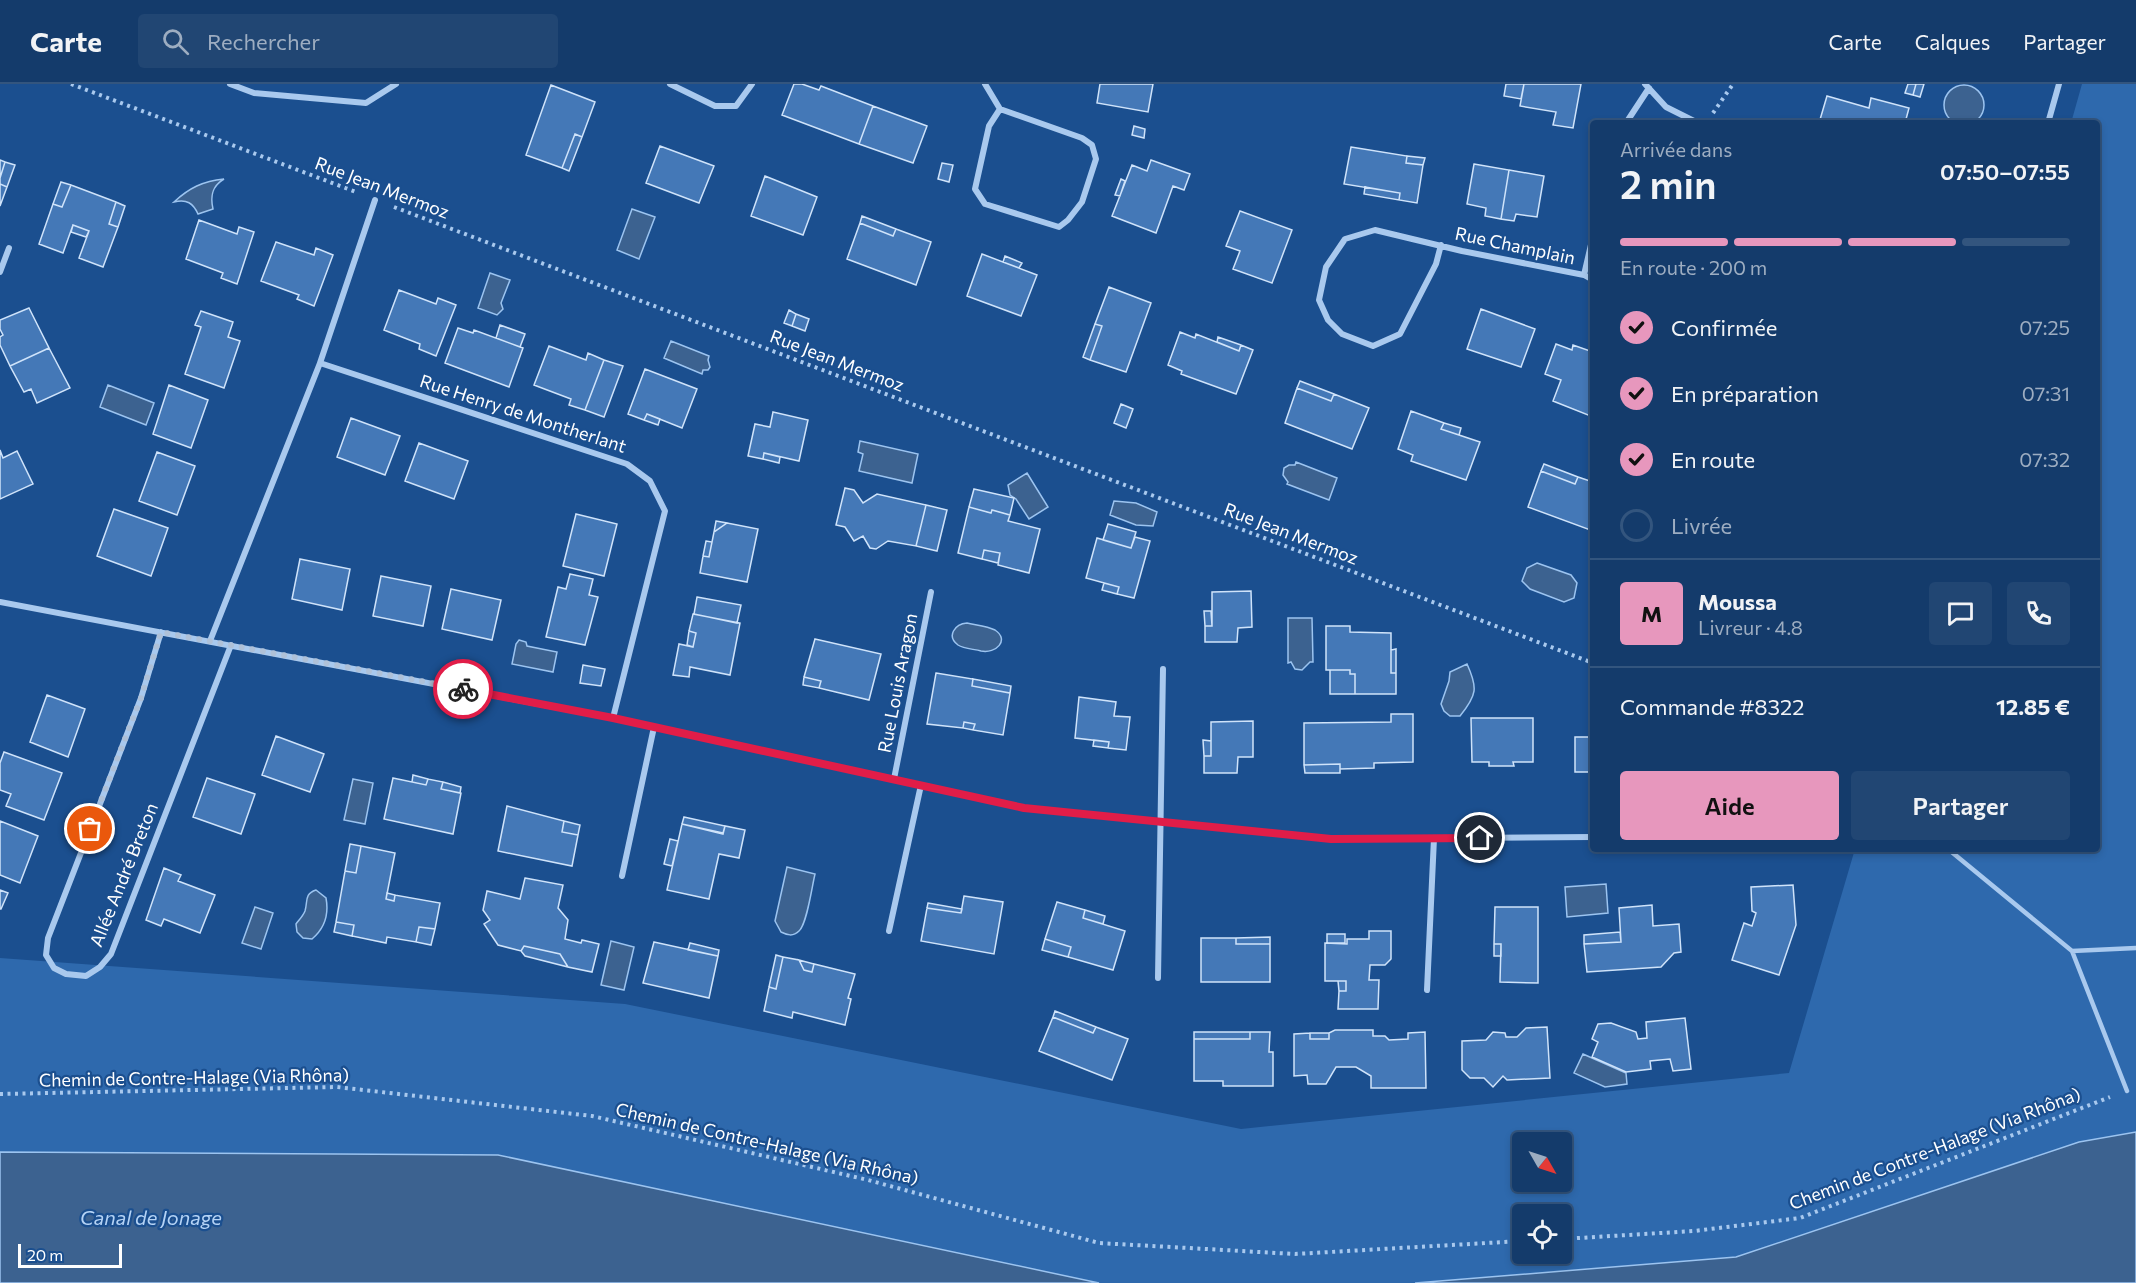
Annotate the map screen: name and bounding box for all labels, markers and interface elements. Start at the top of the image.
search box [138,14,558,68]
text: Carte [30,24,102,58]
icon: search [159,25,192,58]
text: Rechercher [207,28,320,55]
text: Carte [1829,29,1882,54]
text: Calques [1915,29,1990,54]
text: Partager [2023,29,2106,54]
text: Arrivée dans [1620,137,1732,161]
street label: Rue Jean Mermoz [312,151,453,223]
text: 07:50–07:55 [1940,158,2070,185]
text: 2 min [1620,159,1717,207]
street label: Rue Champlain [1453,222,1577,268]
text: En route · 200 m [1620,255,1767,279]
icon: check [1620,311,1653,344]
text: Confirmée [1671,314,1777,341]
text: 07:25 [2019,315,2070,339]
street label: Rue Jean Mermoz [767,324,908,396]
street label: Rue Henry de Montherlant [417,369,629,457]
icon: check [1620,377,1653,410]
text: En préparation [1671,380,1819,407]
text: 07:31 [2022,381,2070,405]
icon: check [1620,443,1653,476]
text: En route [1671,446,1755,473]
text: 07:32 [2019,447,2070,471]
street label: Rue Jean Mermoz [1221,497,1362,569]
text: Livrée [1671,512,1732,539]
button: chat [1929,582,1992,645]
button: phone [2007,582,2070,645]
text: Moussa [1698,588,1777,615]
text: M [1641,600,1662,627]
street label: Rue Louis Aragon [873,611,921,755]
text: Livreur · 4.8 [1698,615,1803,639]
courier [433,659,493,719]
icon: bike [447,673,480,706]
text: Commande #8322 [1620,693,1804,720]
text: 12.85 € [1996,693,2070,720]
button: Aide [1620,771,1839,840]
button: Partager [1851,771,2070,840]
street label: Allée André Breton [84,800,162,950]
pin [64,803,115,854]
icon: bag [73,812,106,845]
pin [1454,812,1505,863]
icon: home [1463,821,1496,854]
street label: Chemin de Contre-Halage (Via Rhôna) [39,1063,349,1091]
street label: Chemin de Contre-Halage (Via Rhôna) [1786,1082,2083,1214]
street label: Chemin de Contre-Halage (Via Rhôna) [614,1097,921,1189]
north arrow [1512,1132,1572,1192]
map controls [1512,1132,1572,1264]
button: locate [1512,1204,1572,1264]
water label: Canal de Jonage [80,1205,222,1229]
scale bar [18,1241,122,1268]
text: 20 m [27,1245,63,1264]

